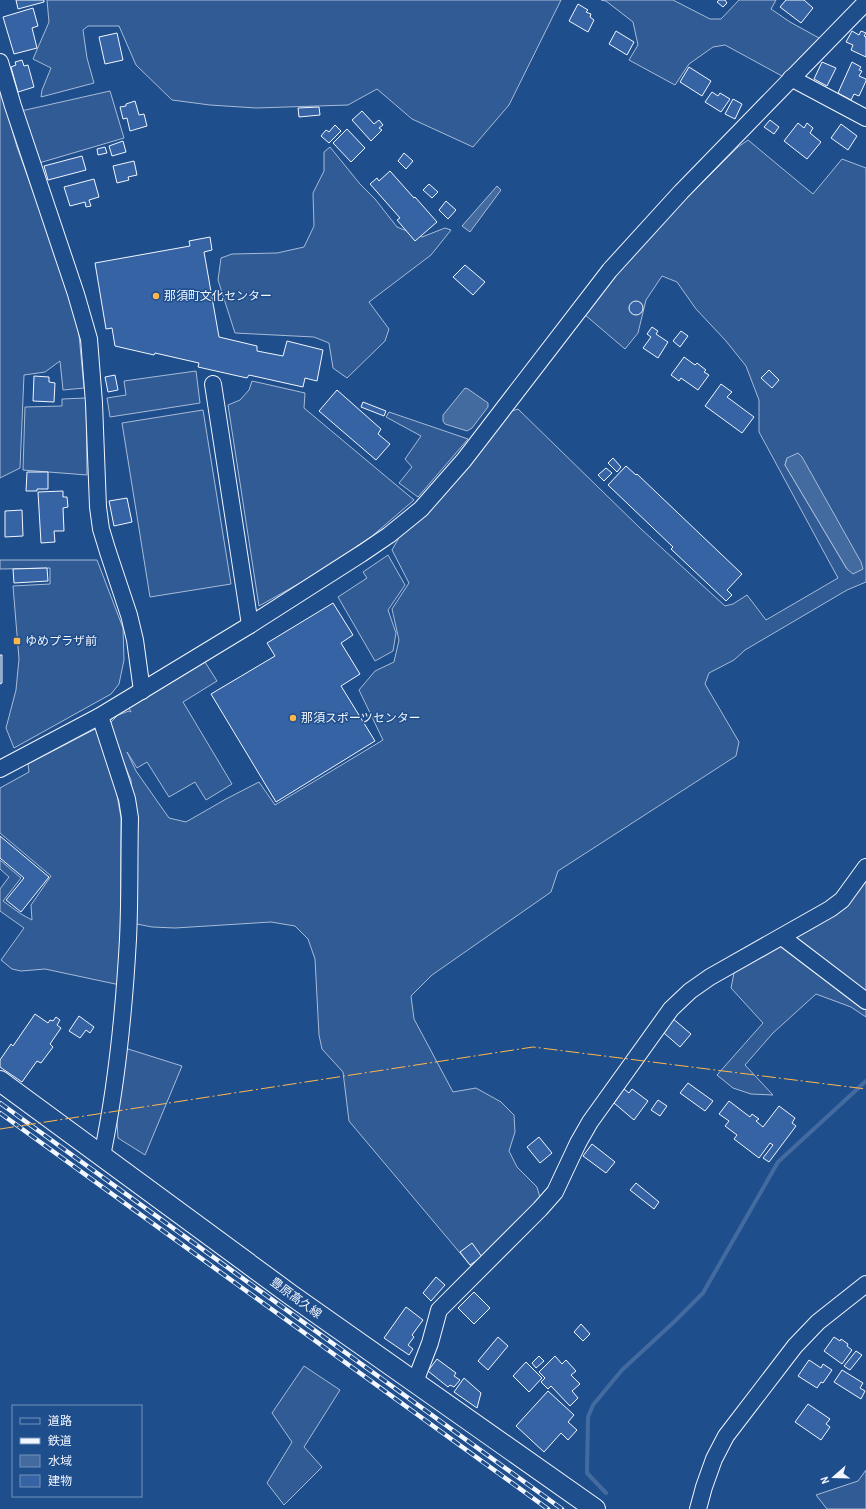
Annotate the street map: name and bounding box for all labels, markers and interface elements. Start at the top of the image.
place label: 那須町文化センター [164,288,272,304]
marker: 那須町文化センター [151,291,161,301]
place label: ゆめプラザ前 [25,633,97,649]
marker: ゆめプラザ前 [12,636,22,646]
place label: 那須スポーツセンター [301,710,421,726]
marker: 那須スポーツセンター [288,713,298,723]
street label: 豊原高久線 [267,1274,325,1322]
legend [12,1405,142,1497]
text: 道路 [48,1413,72,1429]
text: 鉄道 [48,1433,72,1449]
text: 水域 [48,1453,72,1469]
north arrow [814,1457,854,1497]
text: 建物 [48,1473,72,1489]
text: N [817,1475,832,1486]

